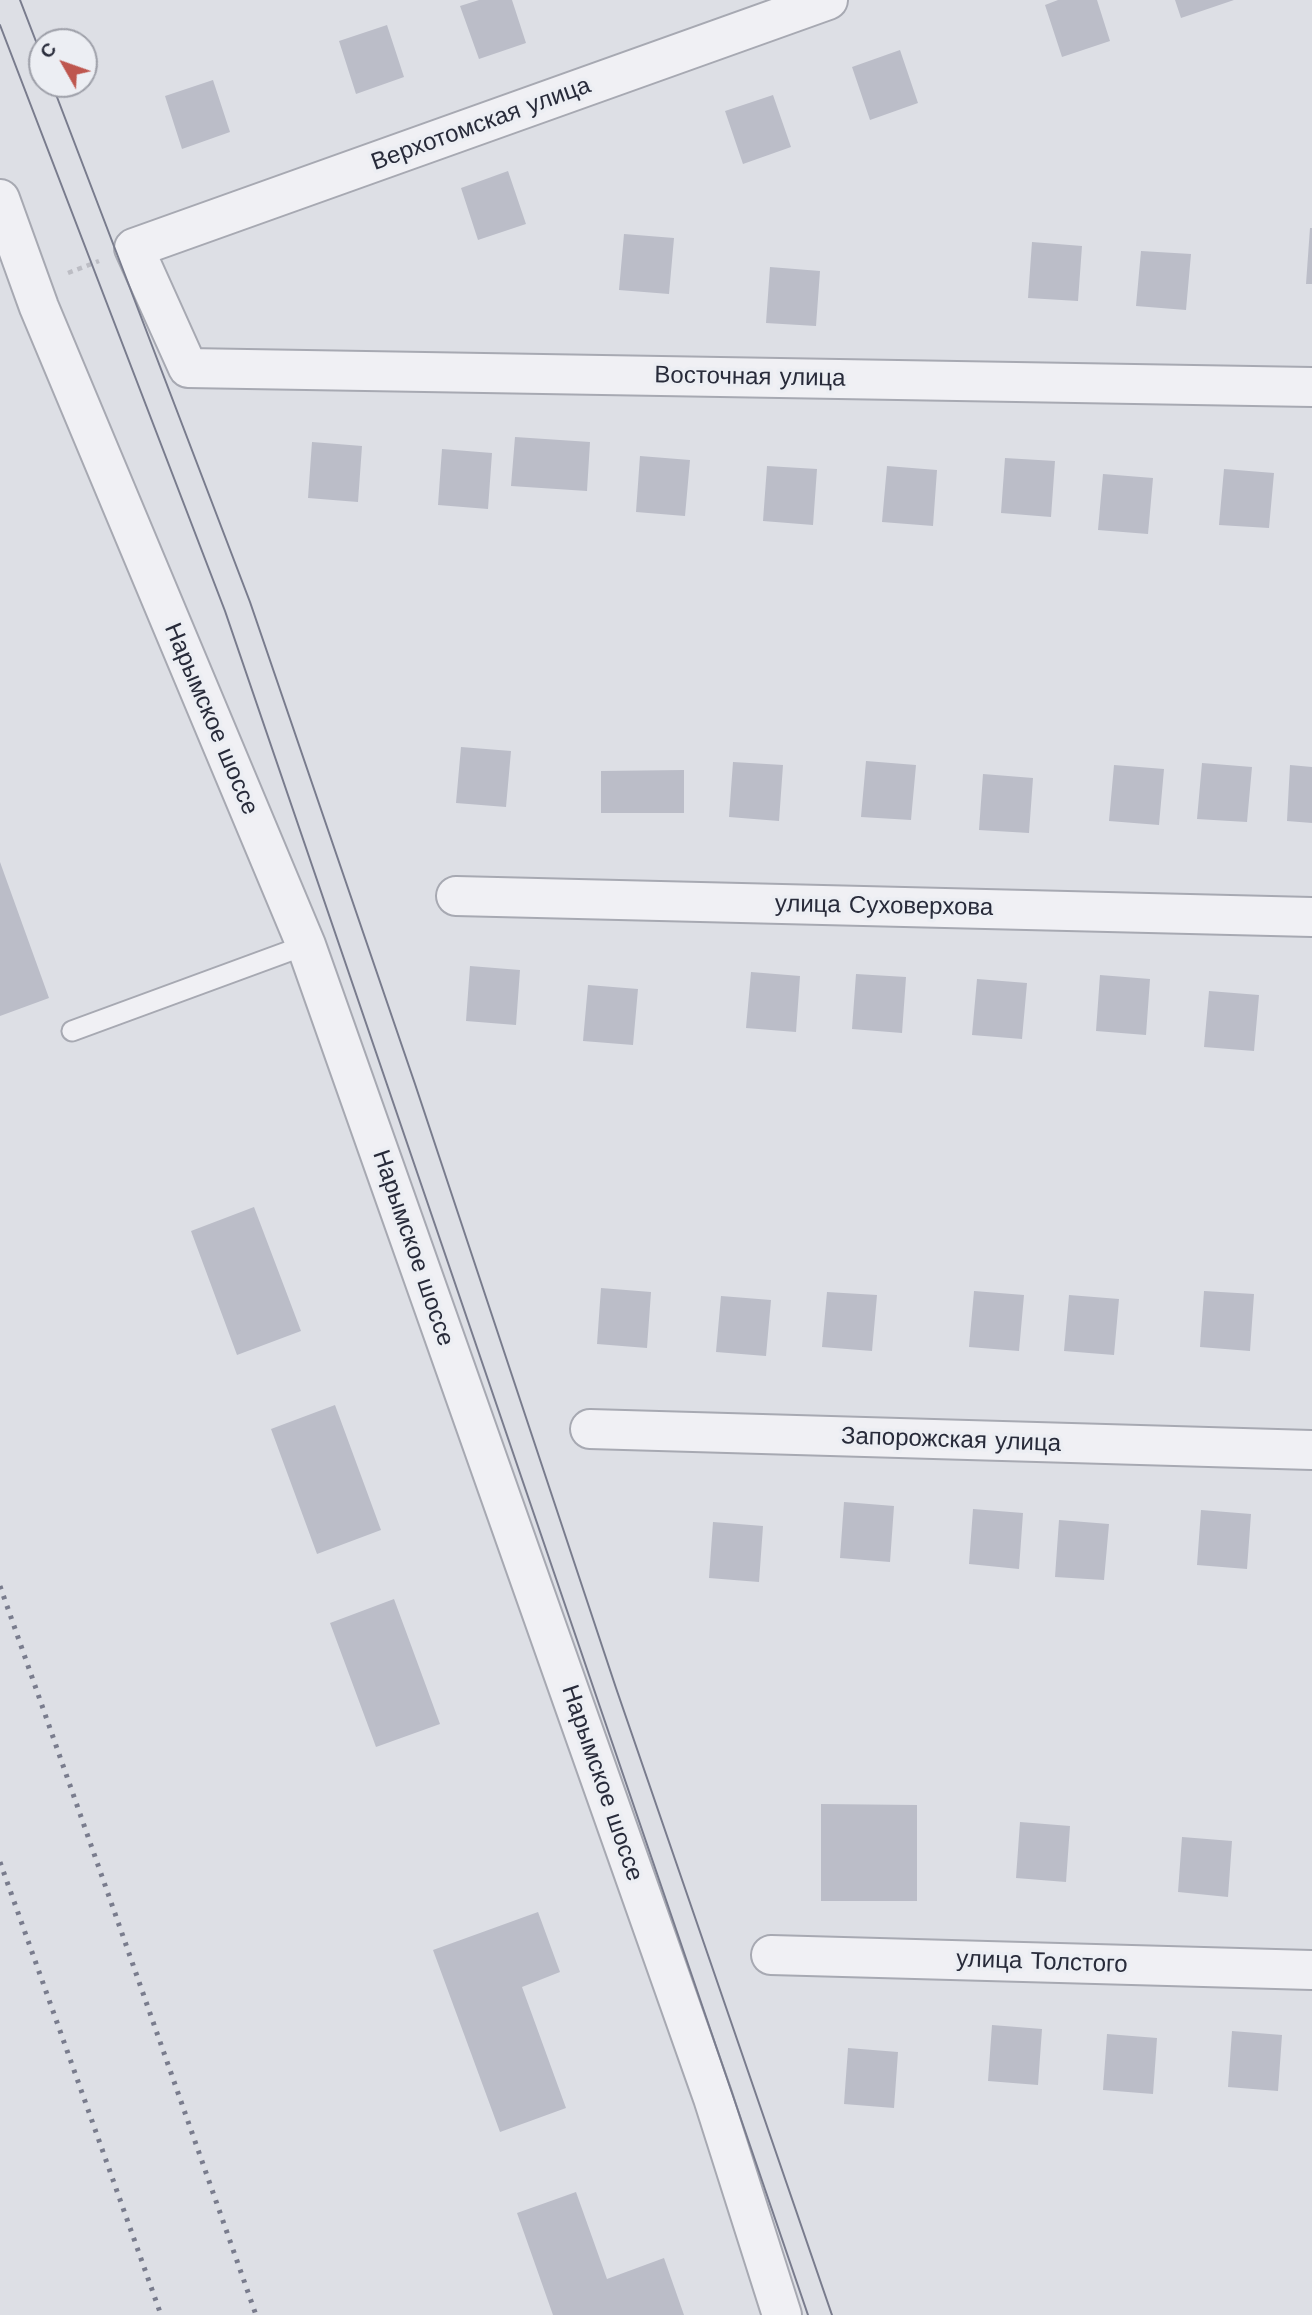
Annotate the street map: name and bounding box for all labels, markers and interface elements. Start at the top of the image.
north arrow [28,28,98,98]
text: С [35,38,61,63]
street label: Верхотомская улица [367,71,595,177]
street label: Восточная улица [654,361,846,393]
street label: Нарымское шоссе [158,619,264,819]
street label: улица Суховерхова [775,890,993,922]
street label: Нарымское шоссе [366,1146,460,1350]
street label: Запорожская улица [840,1422,1062,1458]
street label: Нарымское шоссе [555,1681,649,1885]
street label: улица Толстого [956,1945,1128,1979]

